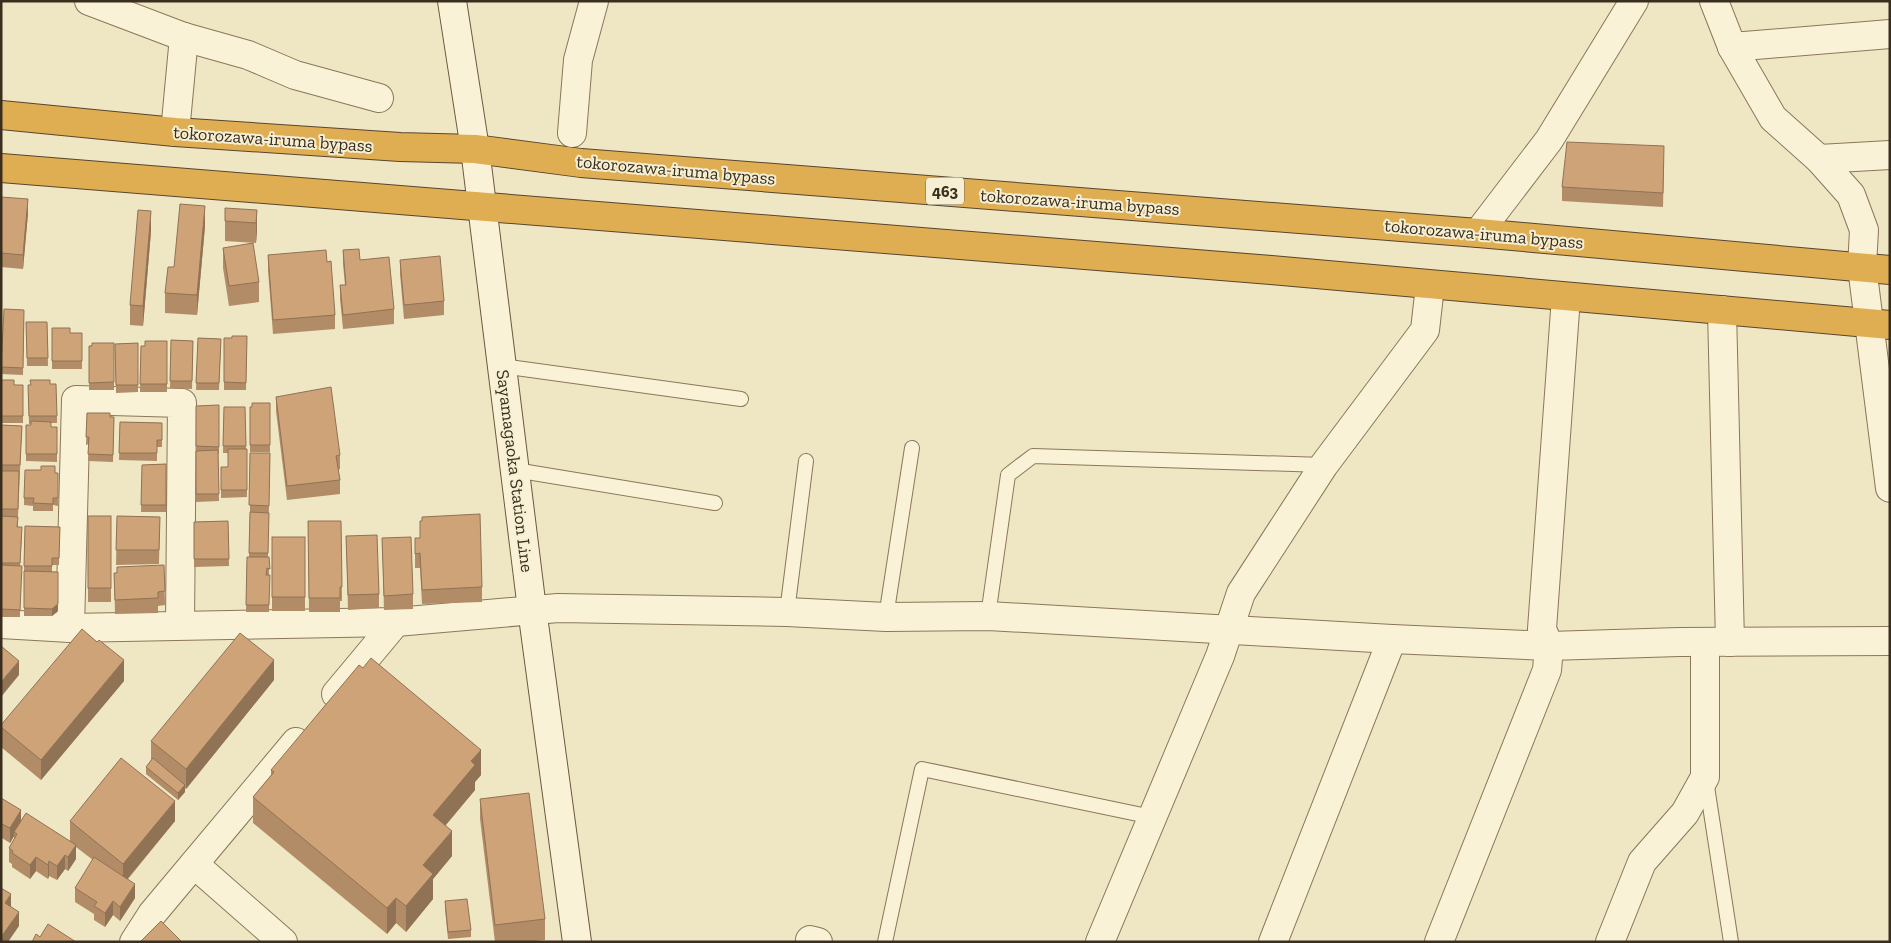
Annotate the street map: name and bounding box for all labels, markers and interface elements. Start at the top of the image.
street label: tokorozawa-iruma bypass [173,121,374,157]
street label: tokorozawa-iruma bypass [576,150,777,190]
road number: 463 [926,178,964,205]
street label: tokorozawa-iruma bypass [980,184,1181,220]
street label: tokorozawa-iruma bypass [1384,214,1585,254]
street label: Sayamagaoka Station Line [492,368,538,574]

